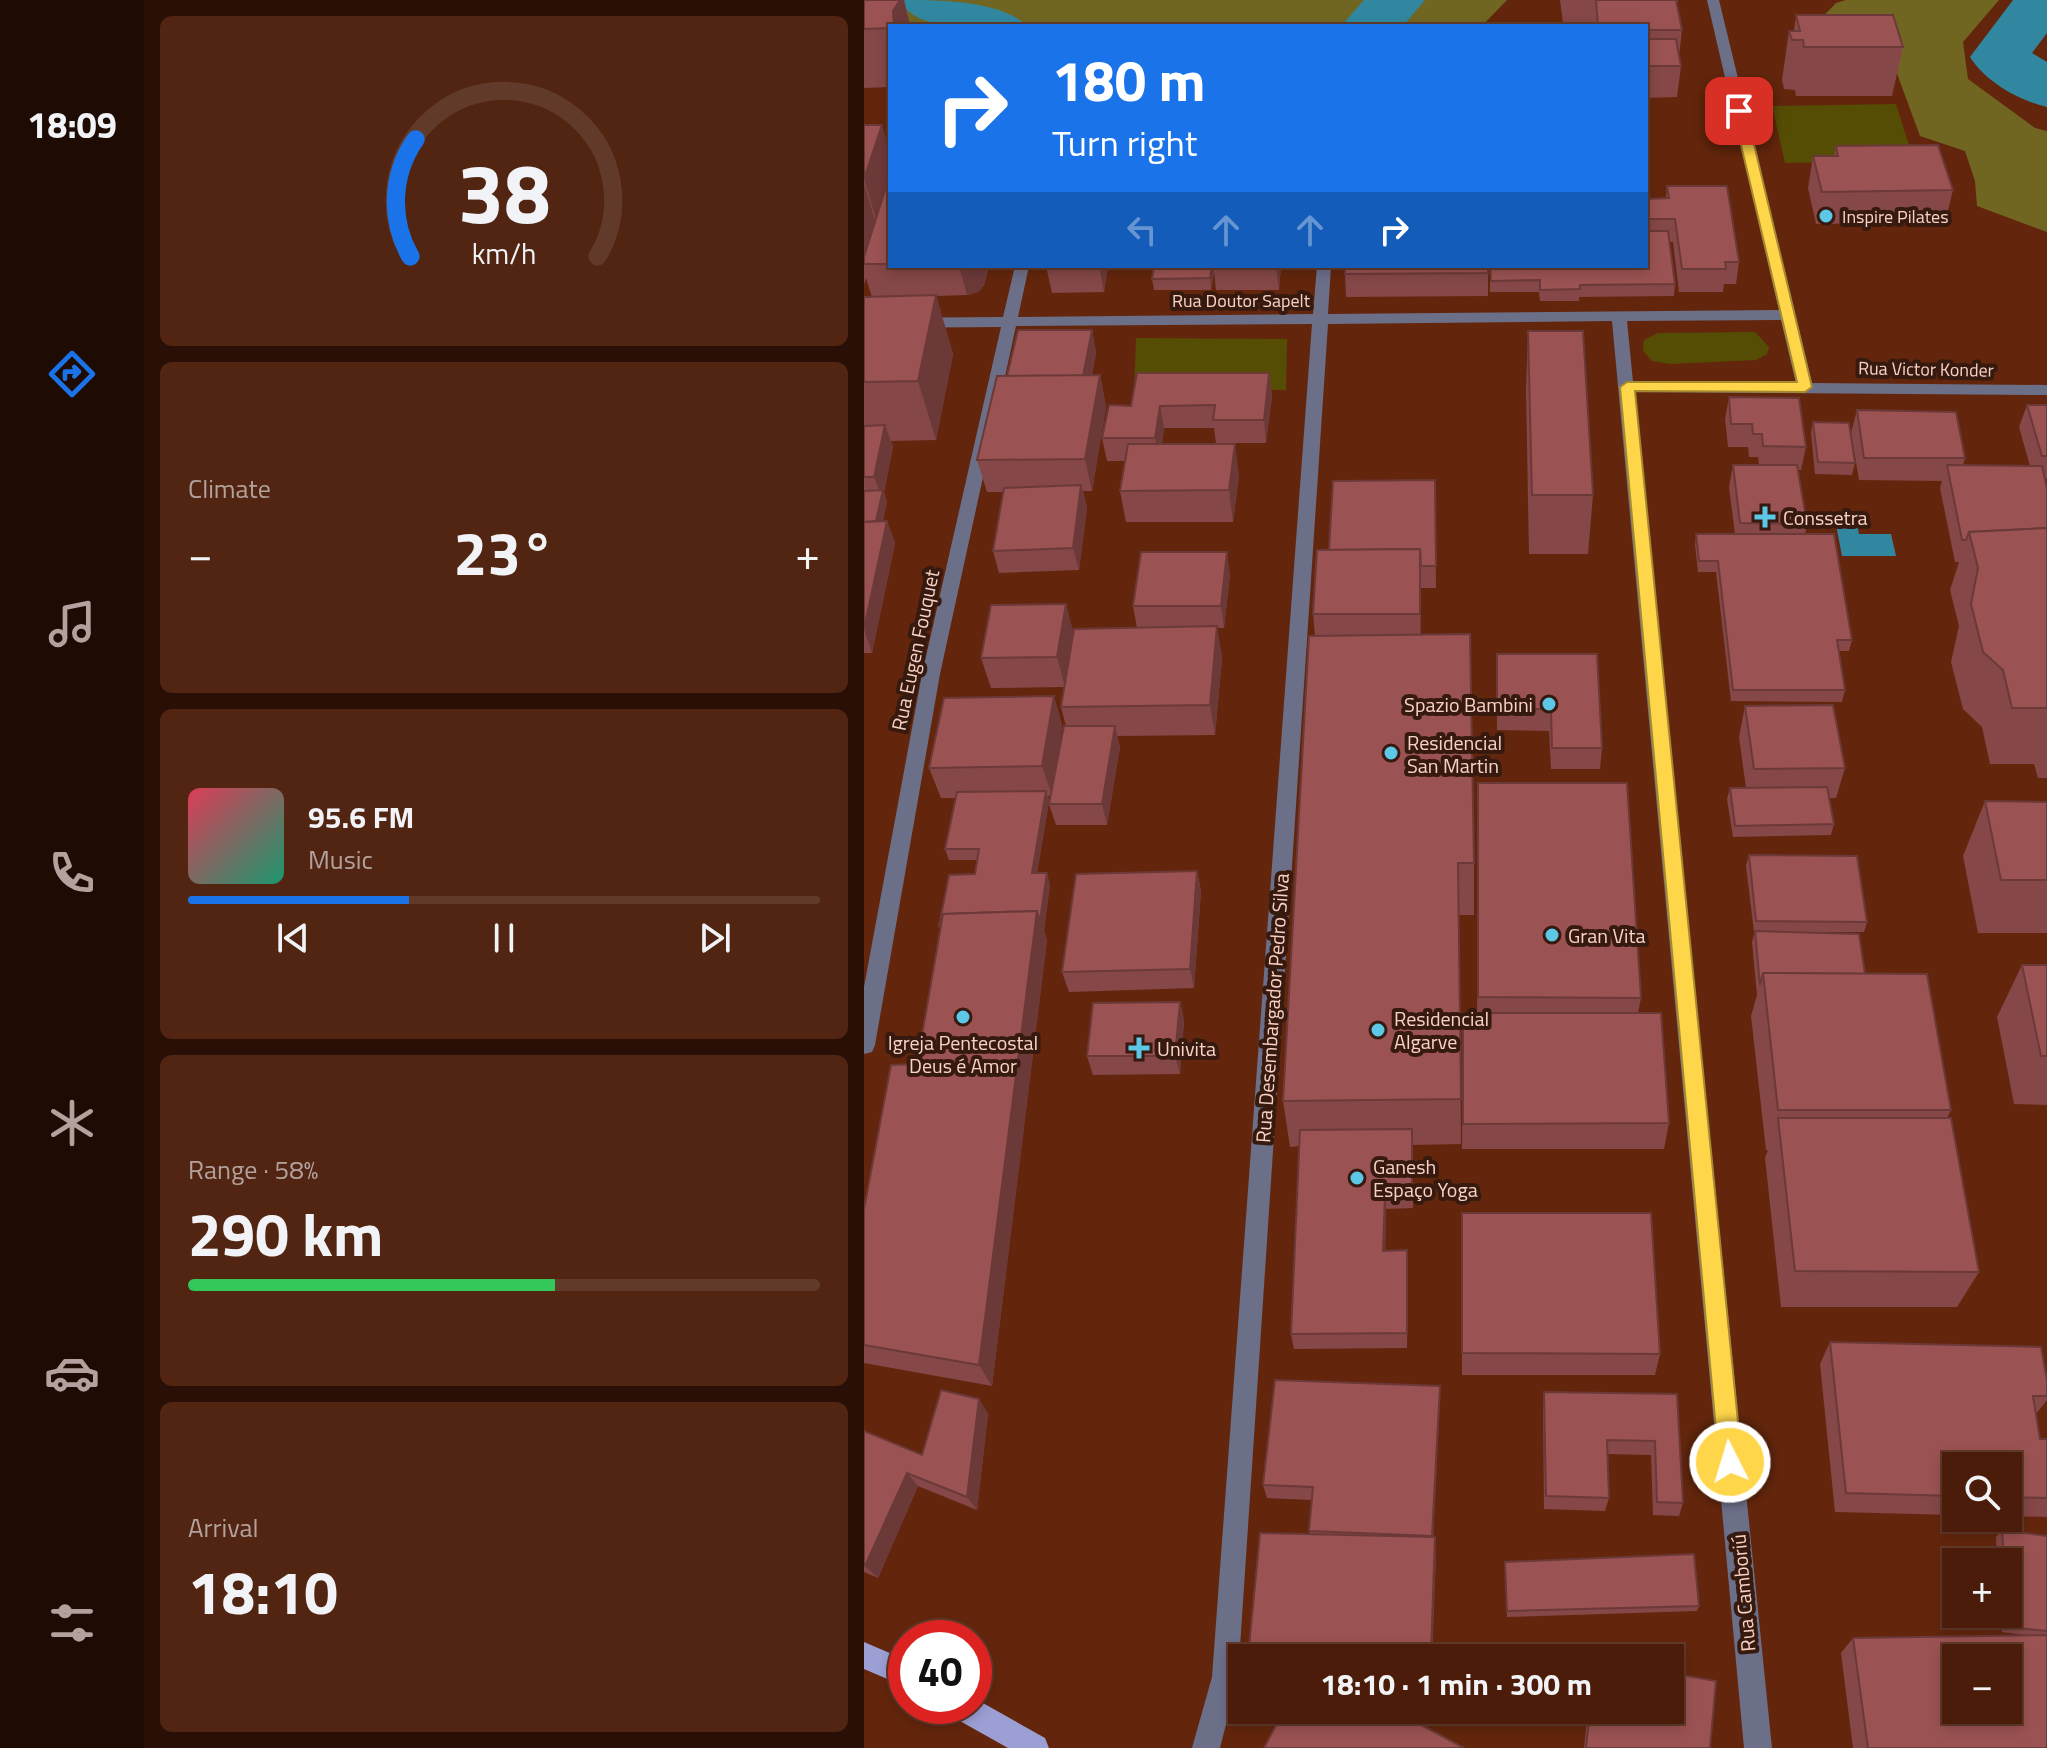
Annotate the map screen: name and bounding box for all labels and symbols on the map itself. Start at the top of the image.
pin [1705,77,1773,145]
place label: Inspire Pilates [1842,203,1949,230]
marker: Inspire Pilates [1817,207,1835,225]
street label: Rua Doutor Sapelt [1172,287,1311,314]
street label: Rua Victor Konder [1858,354,1994,384]
place label: Conssetra [1783,502,1868,533]
marker: Conssetra [1754,506,1776,528]
street label: Rua Eugen Fouquet [883,567,947,733]
place label: Spazio Bambini [1404,689,1533,720]
marker: Spazio Bambini [1540,695,1558,713]
place label: Residencial San Martin [1407,727,1502,781]
marker: Residencial San Martin [1382,744,1400,762]
street label: Rua Desembargador Pedro Silva [1247,872,1297,1144]
place label: Gran Vita [1568,920,1645,951]
marker: Gran Vita [1543,926,1561,944]
place label: Residencial Algarve [1394,1003,1489,1057]
marker: Igreja Pentecostal Deus é Amor [954,1008,972,1026]
marker: Residencial Algarve [1369,1021,1387,1039]
place label: Igreja Pentecostal Deus é Amor [888,1027,1038,1081]
place label: Univita [1157,1033,1216,1064]
marker: Univita [1128,1037,1150,1059]
place label: Ganesh Espaço Yoga [1373,1151,1478,1205]
marker: Ganesh Espaço Yoga [1348,1169,1366,1187]
position arrow [1688,1420,1772,1504]
street label: Rua Camboriú [1722,1533,1764,1653]
speed limit sign: 40 [888,1620,992,1724]

